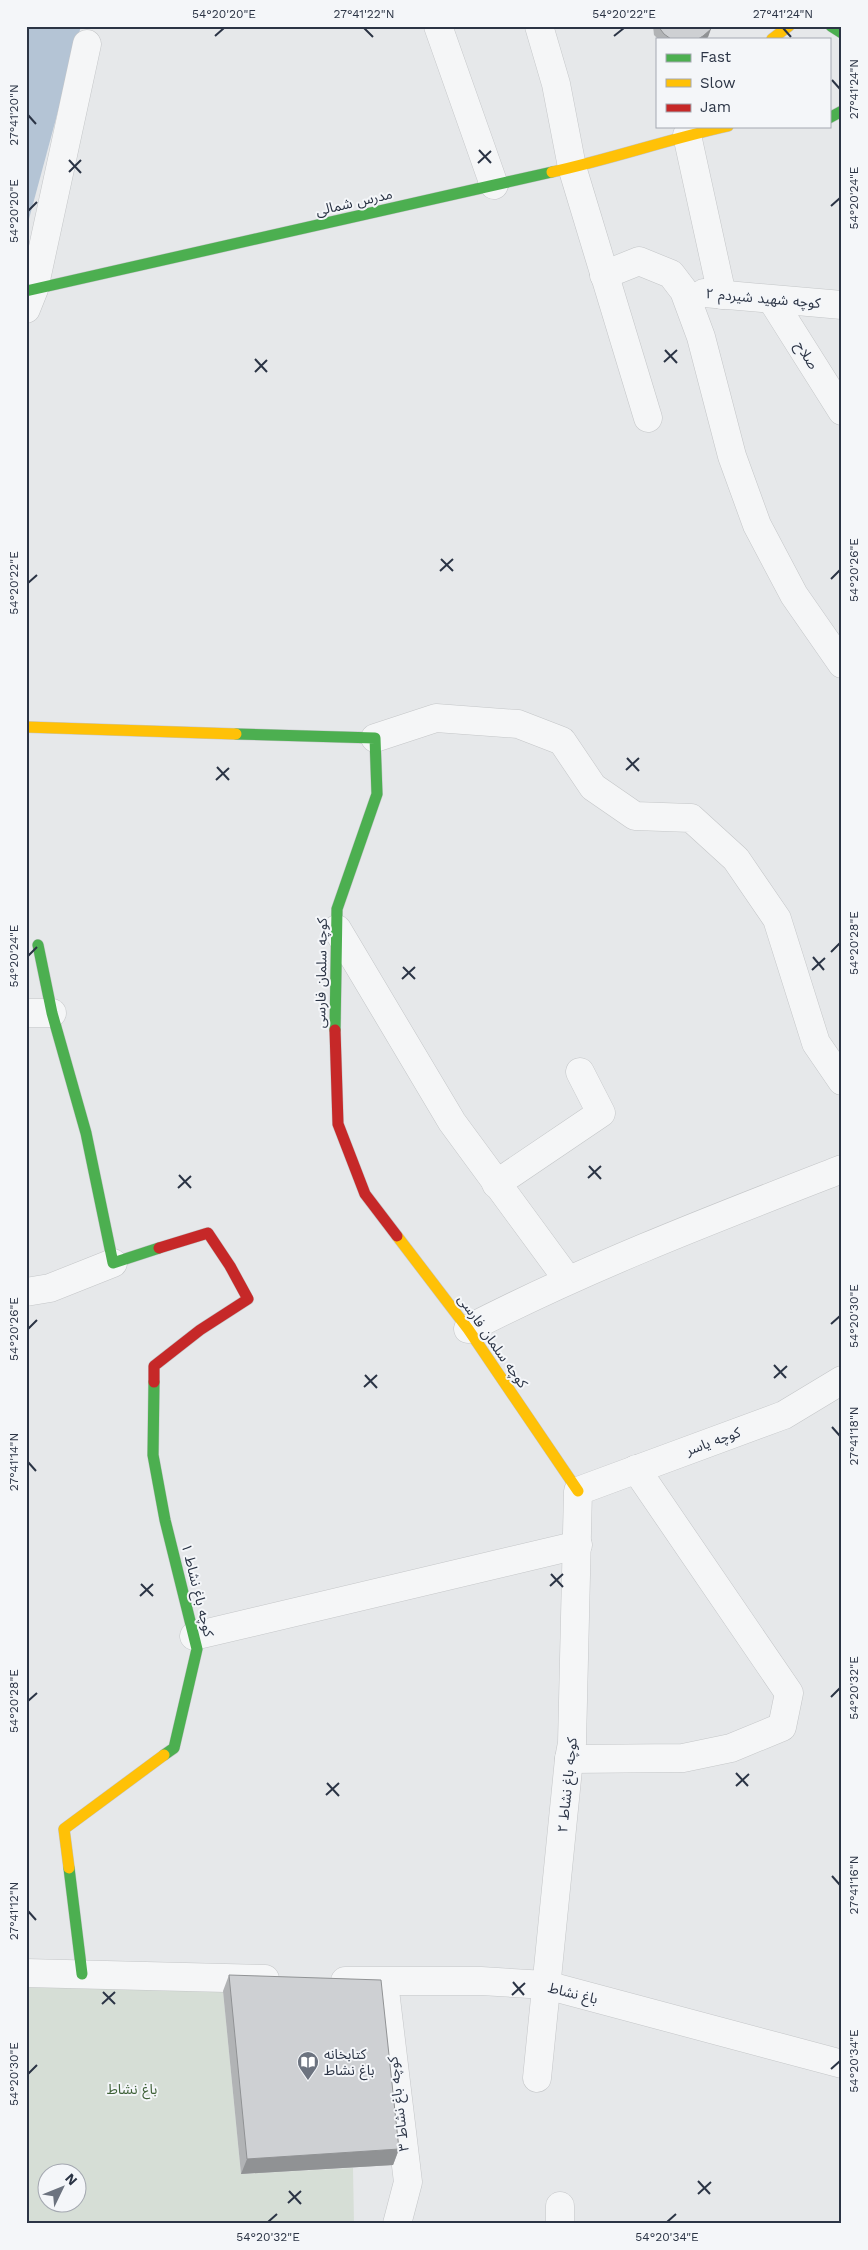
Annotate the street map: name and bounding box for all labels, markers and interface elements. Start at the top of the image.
text: 54°20'20"E [192,7,256,21]
text: 27°41'22"N [334,7,394,21]
text: 54°20'22"E [592,7,656,21]
text: 27°41'24"N [753,7,813,21]
legend [656,38,830,128]
text: Fast [700,48,732,66]
text: 27°41'24"N [847,59,861,119]
text: Slow [700,74,736,92]
text: 27°41'20"N [7,84,21,146]
text: Jam [700,98,731,116]
text: 54°20'24"E [847,166,861,229]
text: 54°20'20"E [7,179,21,243]
street label: مدرس شمالی [314,185,394,220]
street label: کوچه شهید شیردم ۲ [705,285,821,314]
street label: صلاح [790,338,822,374]
text: 54°20'26"E [847,538,861,602]
text: 54°20'22"E [7,551,21,615]
text: 54°20'28"E [847,911,861,975]
street label: کوچه سلمان فارسی [312,918,332,1028]
text: 54°20'24"E [7,924,21,987]
text: 54°20'30"E [847,1284,861,1348]
street label: کوچه سلمان فارسی [453,1291,531,1392]
text: 54°20'26"E [7,1297,21,1361]
text: 27°41'18"N [847,1406,861,1466]
street label: کوچه یاسر [683,1424,743,1461]
text: 27°41'14"N [7,1433,21,1491]
street label: کوچه باغ نشاط ۱ [176,1542,217,1639]
text: 54°20'32"E [847,1656,861,1720]
text: 54°20'28"E [7,1669,21,1733]
street label: کوچه باغ نشاط ۲ [554,1736,583,1834]
text: 27°41'16"N [847,1856,861,1914]
text: 27°41'12"N [7,1882,21,1940]
street label: باغ نشاط [546,1979,600,2010]
text: 54°20'34"E [847,2029,861,2093]
text: 54°20'30"E [7,2042,21,2106]
place label: کتابخانه باغ نشاط [324,2046,375,2081]
library icon: کتابخانه باغ نشاط [296,2050,320,2081]
street label: کوچه باغ نشاط ۳ [384,2055,415,2152]
park label: باغ نشاط [107,2081,157,2100]
north arrow [38,2162,88,2212]
text: N [62,2170,81,2188]
text: 54°20'32"E [236,2230,300,2244]
text: 54°20'34"E [635,2230,699,2244]

